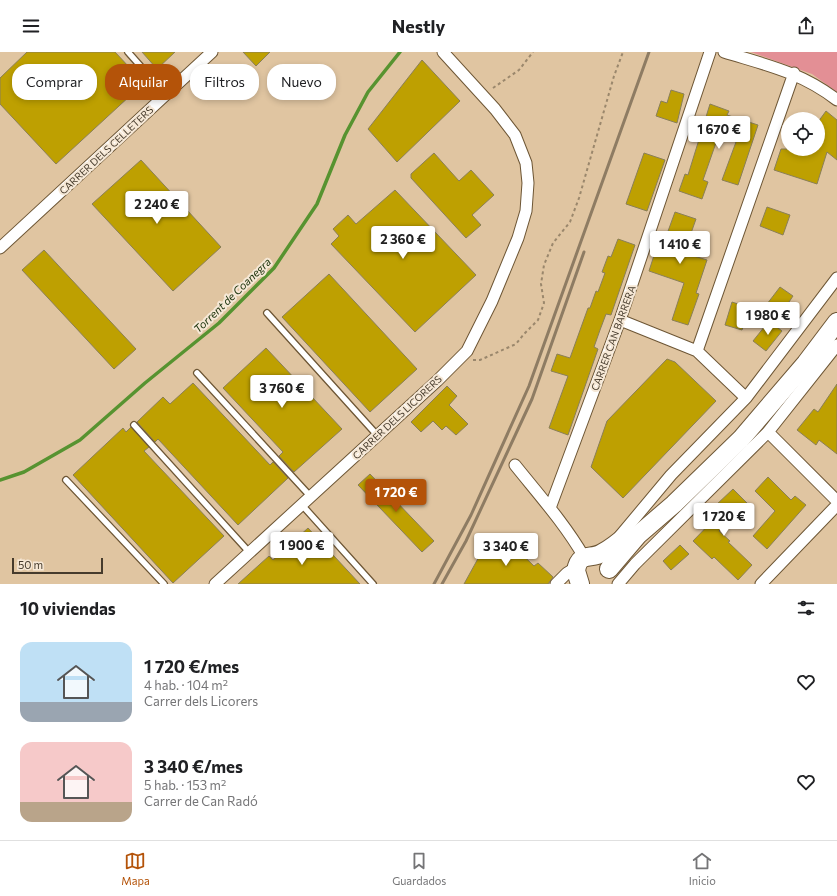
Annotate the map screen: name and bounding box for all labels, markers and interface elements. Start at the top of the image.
icon: menu [20,15,42,37]
text: Nestly [392,15,445,37]
icon: share [795,15,817,37]
chip: Comprar [12,64,97,100]
chip: Alquilar [105,64,182,100]
chip: Filtros [190,64,259,100]
chip: Nuevo [267,64,336,100]
street label: CARRER DELS CELLETERS [57,103,155,197]
map controls [781,112,825,156]
button: locate [781,112,825,156]
pin: 1 670 € [682,116,756,150]
text: 1 670 € [697,121,741,137]
pin: 2 240 € [120,191,194,225]
text: 2 240 € [134,196,180,212]
pin: 2 360 € [366,226,440,260]
text: 2 360 € [380,231,426,247]
pin: 1 410 € [643,231,717,265]
text: 1 410 € [659,236,701,252]
water label: Torrent de Coanegra [191,255,273,335]
street label: CARRER CAN BARRERA [588,284,638,392]
pin: 1 980 € [731,302,805,336]
text: 1 980 € [746,307,790,323]
street label: CARRER DELS LICORERS [350,373,444,461]
pin: 3 760 € [245,375,319,409]
text: 3 760 € [259,380,305,396]
pin: 1 720 € [359,479,433,513]
text: 1 720 € [374,484,418,500]
pin: 1 720 € [687,503,761,537]
text: 1 720 € [702,508,746,524]
pin: 1 900 € [265,532,339,566]
pin: 3 340 € [469,533,543,567]
text: 1 900 € [279,537,325,553]
text: 3 340 € [483,538,529,554]
scale bar [12,556,103,575]
text: 50 m [18,558,43,571]
icon: filters [795,597,817,619]
text: 10 viviendas [20,598,116,619]
text: 1 720 €/mes [144,656,239,677]
icon: home [52,658,100,706]
icon: heart [795,671,817,693]
text: 4 hab. · 104 m² [144,677,228,693]
text: Carrer dels Licorers [144,693,258,709]
text: 3 340 €/mes [144,756,243,777]
icon: home [52,758,100,806]
icon: heart [795,771,817,793]
text: 5 hab. · 153 m² [144,777,226,793]
text: Carrer de Can Radó [144,793,258,809]
tab: Mapa [121,850,150,887]
tab: Guardados [392,850,446,887]
tab: Inicio [689,850,716,887]

